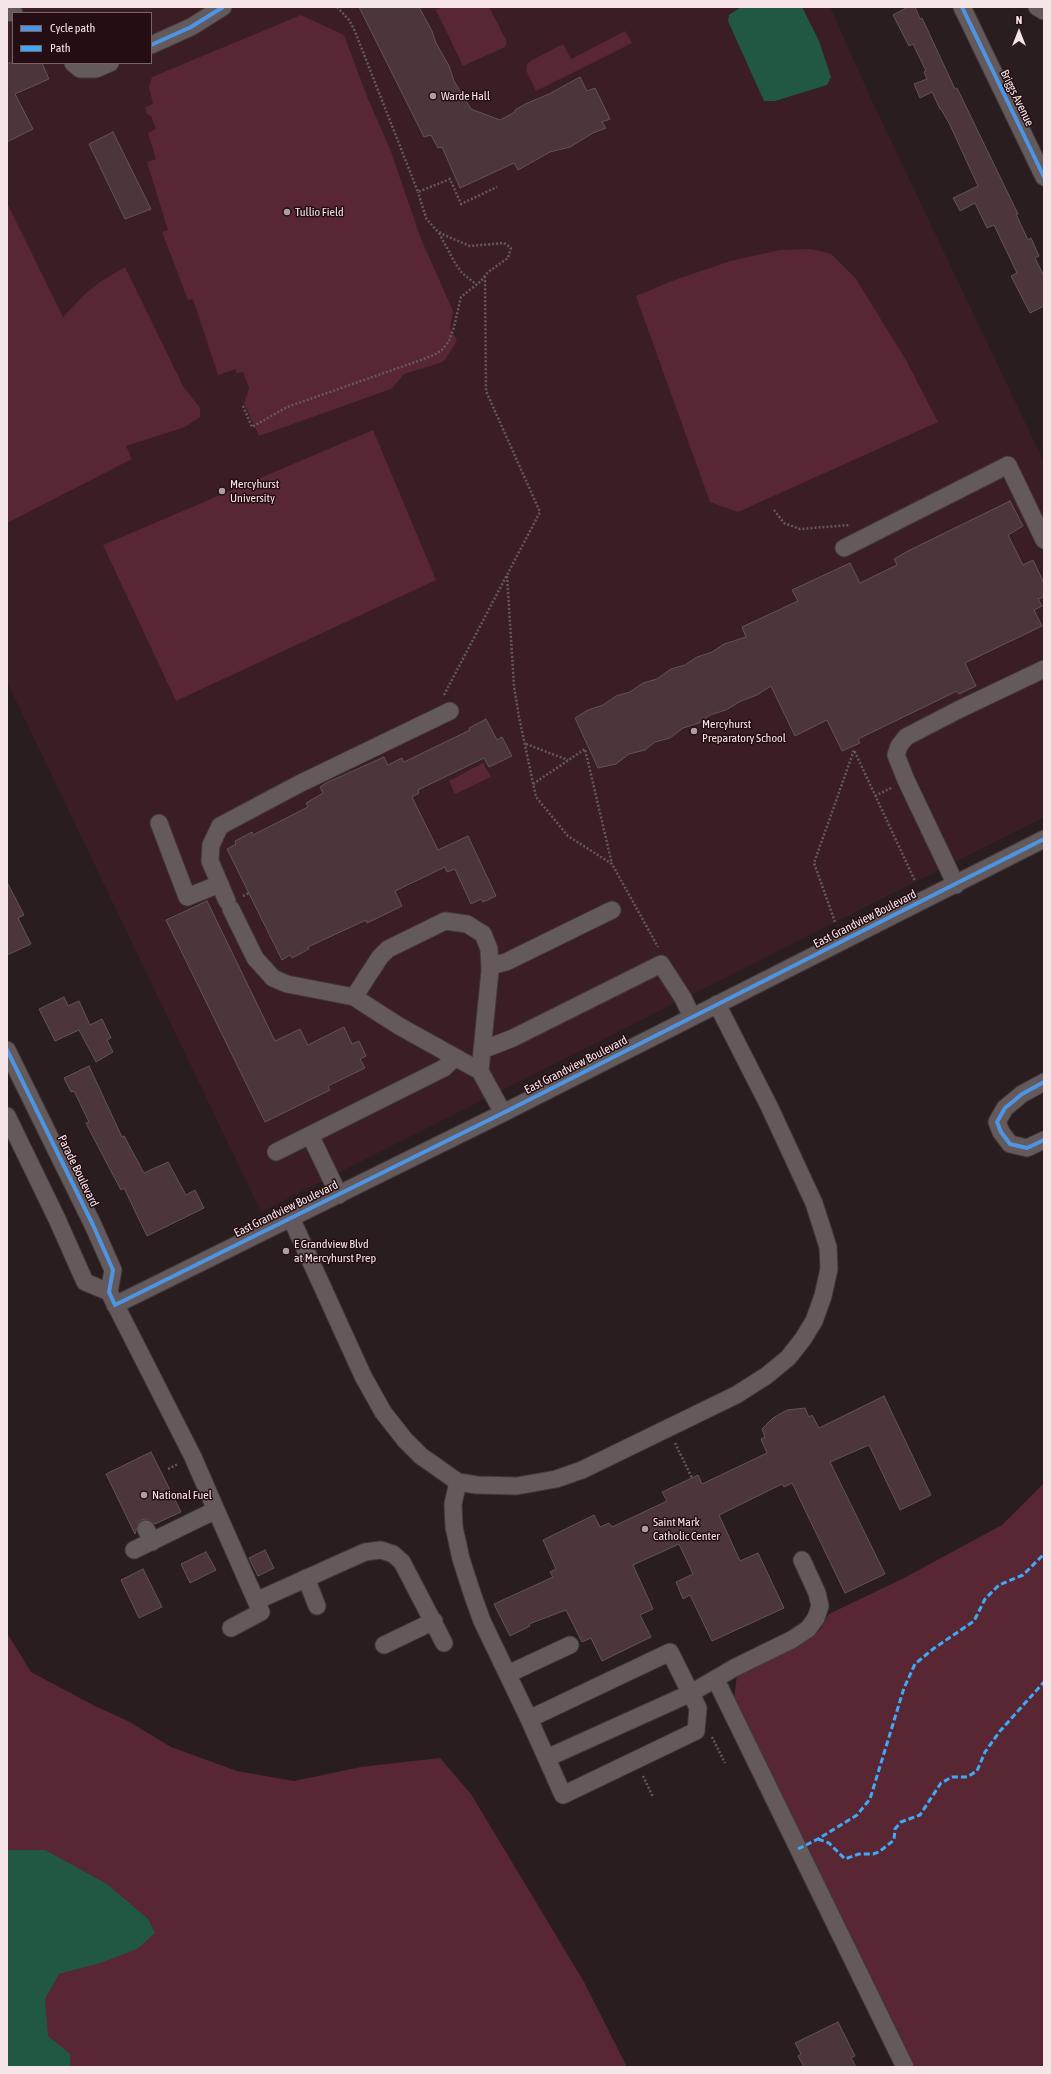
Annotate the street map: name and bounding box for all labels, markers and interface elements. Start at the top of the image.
legend [12,12,152,64]
north arrow [999,12,1039,52]
text: N [1016,14,1022,26]
text: Cycle path [50,21,95,35]
text: Path [50,41,71,55]
street label: Briggs Avenue [997,67,1037,129]
place label: Warde Hall [441,89,490,103]
marker: Warde Hall [428,91,438,101]
place label: Tullio Field [295,205,344,219]
marker: Tullio Field [282,207,292,217]
place label: Mercyhurst University [230,477,279,505]
marker: Mercyhurst University [217,486,227,496]
place label: Mercyhurst Preparatory School [702,717,786,745]
marker: Mercyhurst Preparatory School [689,726,699,736]
street label: East Grandview Boulevard [811,887,919,951]
street label: East Grandview Boulevard [522,1033,630,1097]
street label: Parade Boulevard [54,1133,102,1209]
street label: East Grandview Boulevard [232,1178,340,1240]
place label: E Grandview Blvd at Mercyhurst Prep [294,1237,376,1265]
marker: E Grandview Blvd at Mercyhurst Prep [281,1246,291,1256]
place label: National Fuel [152,1488,212,1502]
marker: National Fuel [139,1490,149,1500]
place label: Saint Mark Catholic Center [653,1515,720,1543]
marker: Saint Mark Catholic Center [640,1524,650,1534]

